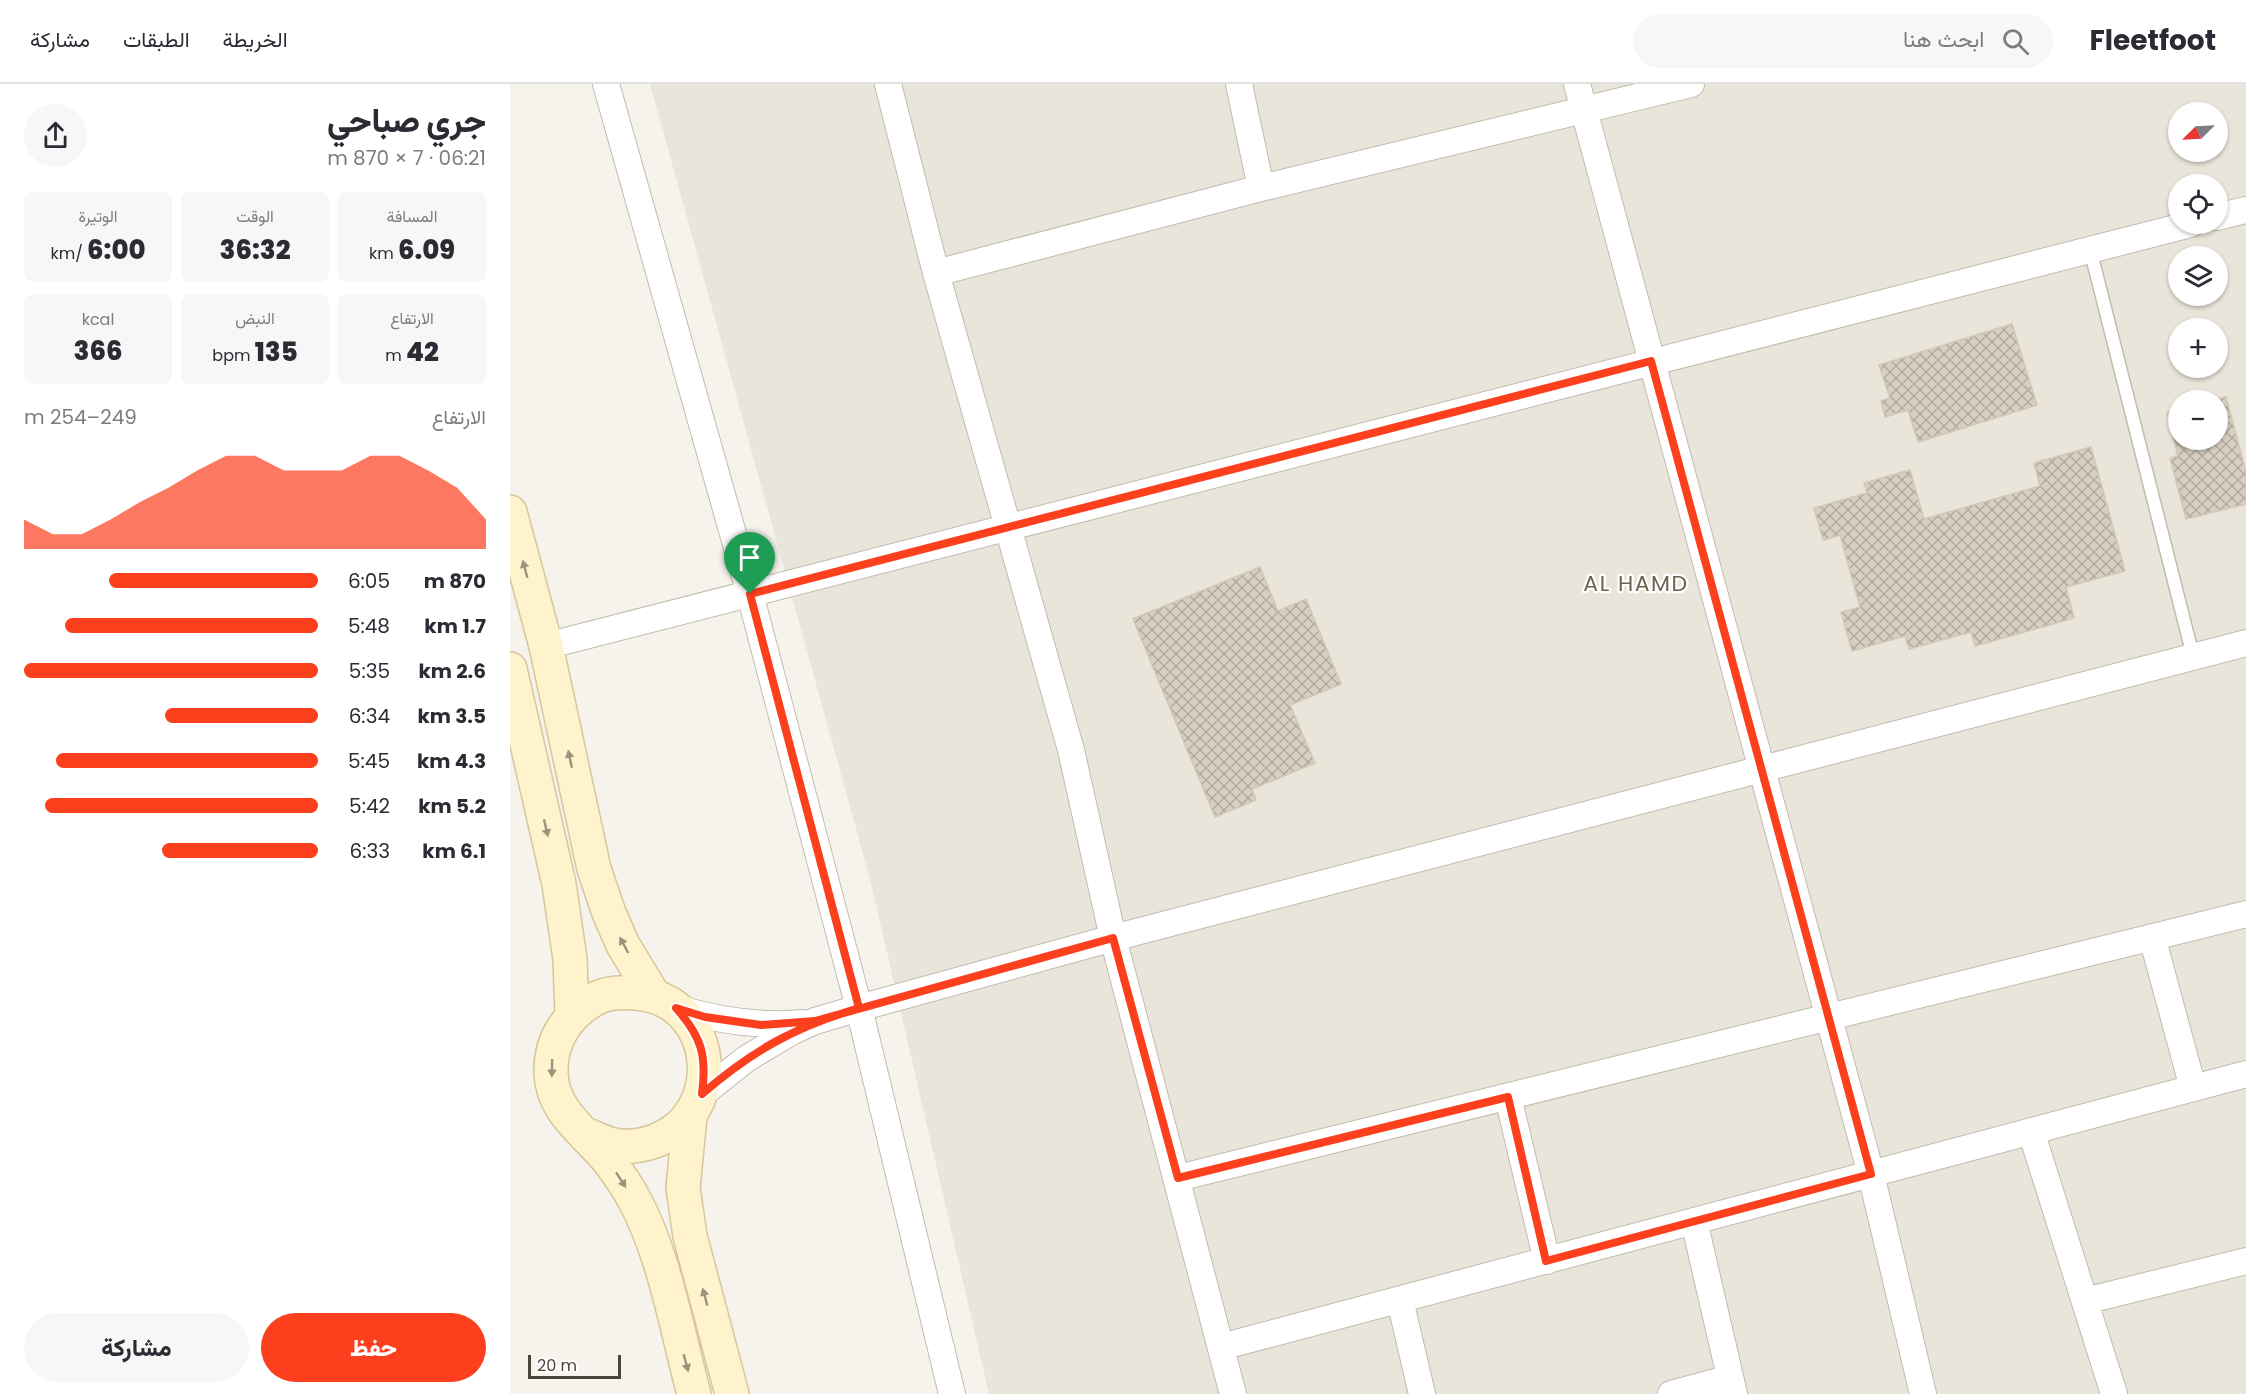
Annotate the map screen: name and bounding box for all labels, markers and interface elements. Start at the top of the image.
search box [1633,14,2053,68]
text: Fleetfoot [2089,21,2216,60]
text: ابحث هنا [1903,24,1984,55]
text: مشاركة [30,25,90,54]
text: الطبقات [123,25,190,54]
text: الخريطة [223,25,288,54]
icon: search [1999,25,2032,58]
text: جري صباحي [327,97,486,144]
north arrow [2168,102,2228,162]
map controls [2168,102,2228,450]
button: share [24,104,87,167]
text: 06:21 · 7 × 870 m [327,144,486,172]
button: locate [2168,174,2228,234]
text: الوتيرة [78,205,118,228]
text: الوقت [236,205,274,228]
text: المسافة [387,205,437,228]
text: 6:00 [87,232,146,268]
text: 36:32 [220,232,290,268]
text: 6.09 [398,232,455,268]
text: /km [50,242,87,265]
text: km [369,242,398,265]
button: layers [2168,246,2228,306]
text: النبض [235,307,275,330]
text: الارتفاع [390,307,434,330]
text: kcal [82,308,114,331]
button: + [2168,318,2228,378]
text: 366 [74,333,122,369]
text: 135 [255,334,298,370]
text: 42 [406,334,439,370]
text: bpm [212,344,255,367]
text: m [385,344,406,367]
button: − [2168,390,2228,450]
text: 249–254 m [24,403,137,431]
text: الارتفاع [432,403,486,431]
pin [724,532,775,594]
icon: arrive [733,541,766,574]
one-way arrow [520,560,529,578]
text: 6:05 [348,567,390,595]
text: 870 m [424,567,486,595]
district label: AL HAMD [1583,568,1689,599]
text: 5:48 [348,612,390,640]
text: 1.7 km [424,612,486,640]
text: 5:35 [349,657,390,685]
text: 2.6 km [418,657,486,685]
text: 6:34 [349,702,390,730]
text: 3.5 km [417,702,486,730]
text: 5:45 [348,747,390,775]
text: 4.3 km [417,747,486,775]
one-way arrow [565,749,574,768]
text: 5:42 [349,792,390,820]
text: 5.2 km [418,792,486,820]
one-way arrow [542,819,551,838]
text: 6:33 [349,837,390,865]
text: 6.1 km [422,837,486,865]
one-way arrow [619,937,629,954]
one-way arrow [547,1059,557,1078]
one-way arrow [616,1171,627,1188]
one-way arrow [700,1288,710,1306]
button: مشاركة [24,1313,249,1382]
button: حفظ [261,1313,486,1382]
scale bar [528,1352,621,1380]
one-way arrow [681,1353,691,1372]
text: 20 m [537,1354,577,1377]

